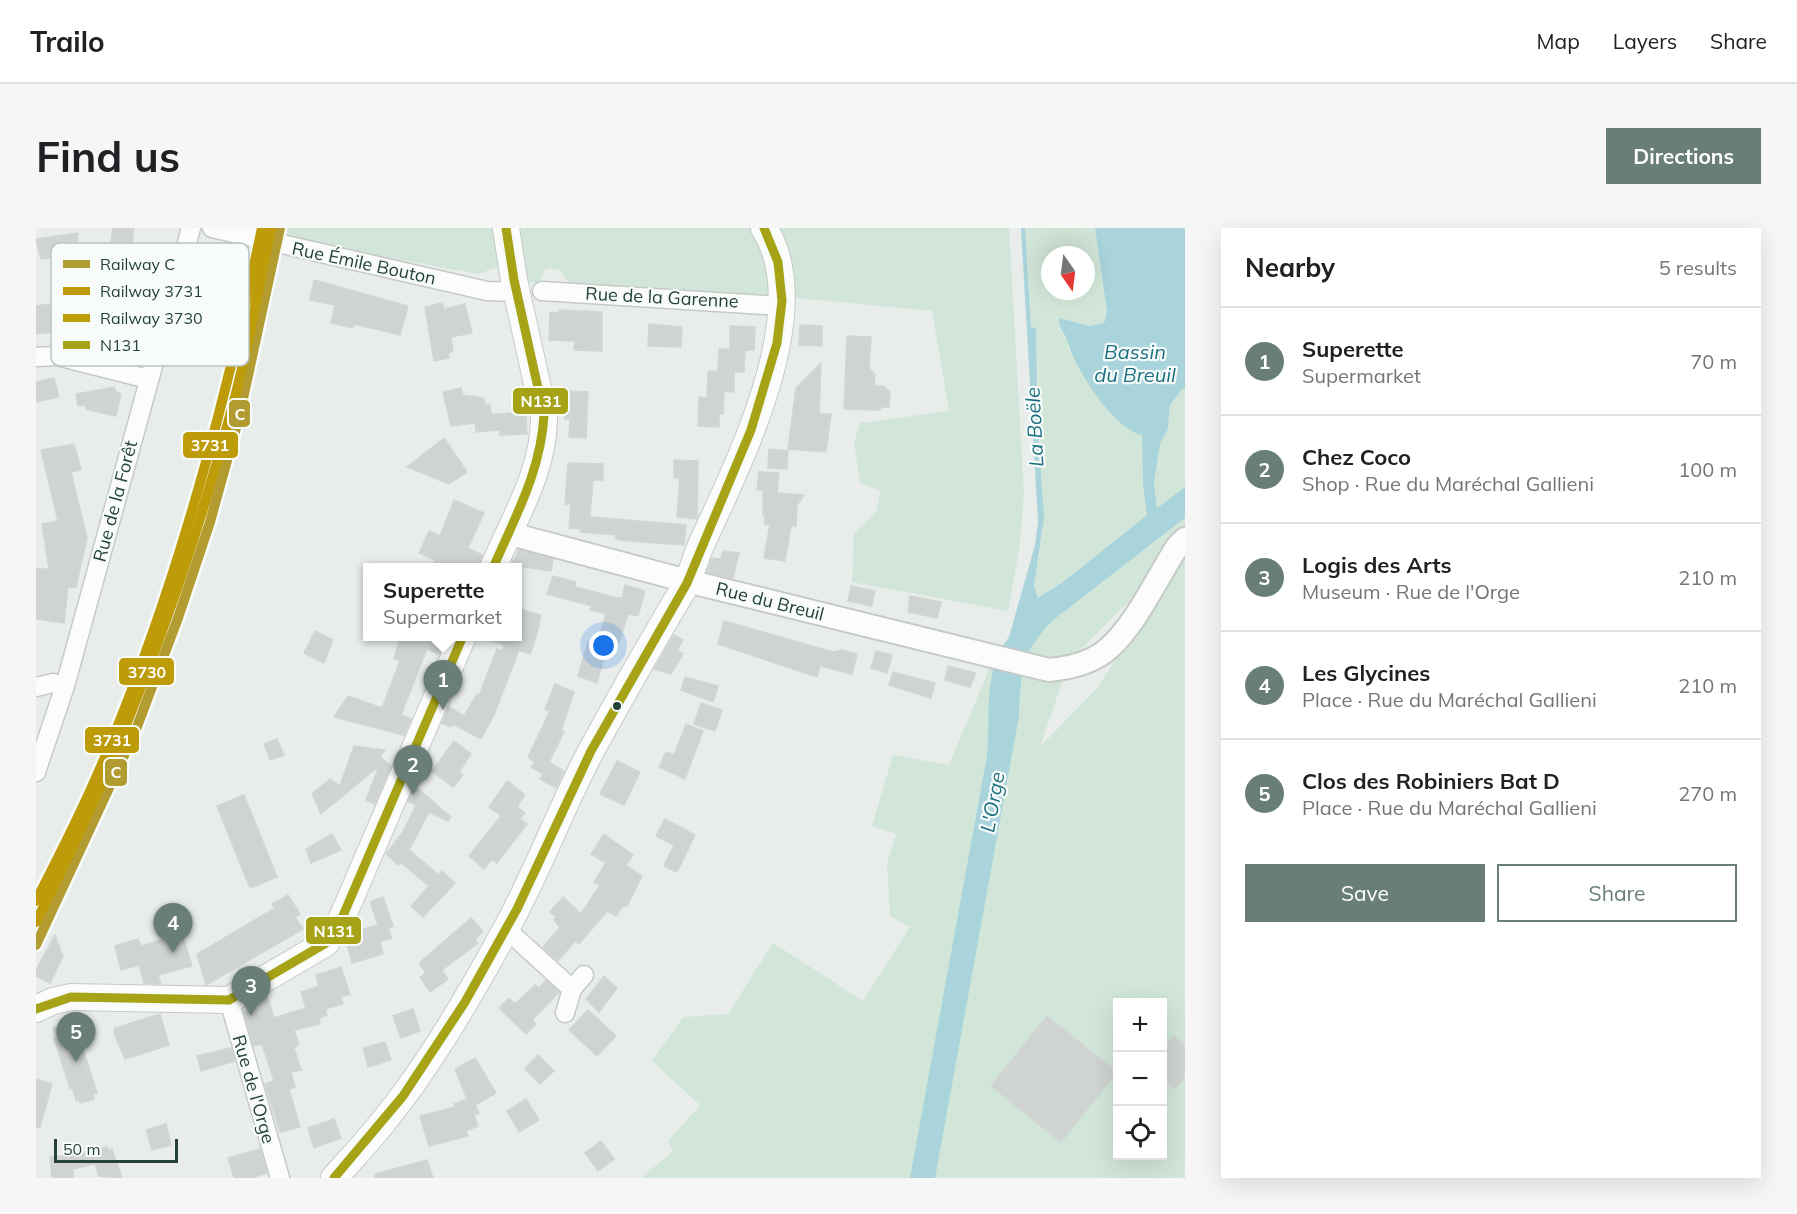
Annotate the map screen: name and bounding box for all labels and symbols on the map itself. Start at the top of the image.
street label: Rue Émile Bouton [290,236,438,290]
legend [51,243,249,366]
north arrow [1041,246,1095,300]
text: Railway C [100,254,175,274]
text: Railway 3731 [100,281,203,301]
street label: Rue de la Garenne [585,281,739,313]
text: Railway 3730 [100,308,203,328]
text: N131 [100,335,141,355]
water label: Bassin du Breuil [1094,339,1176,387]
water label: La Boële [1019,386,1049,467]
line badge: N131 [512,387,569,415]
text: N131 [521,391,561,411]
line badge: C [228,399,251,428]
text: C [235,404,246,424]
line badge: 3731 [182,431,239,459]
text: 3731 [191,435,229,455]
street label: Rue de la Forêt [88,438,142,564]
street label: Rue du Breuil [714,576,826,626]
your location [589,631,618,660]
line badge: 3730 [118,657,175,686]
pin: 1 [424,660,462,710]
text: 3730 [128,662,166,682]
unlabelled marker [611,700,623,712]
line badge: 3731 [84,726,140,754]
text: 3731 [93,730,131,750]
pin: 2 [394,746,433,795]
line badge: C [104,758,128,787]
text: C [111,762,122,782]
water label: L'Orge [974,770,1010,834]
pin: 4 [154,904,192,953]
line badge: N131 [305,916,362,945]
text: N131 [314,921,354,941]
pin: 3 [232,966,270,1016]
pin: 5 [56,1012,96,1062]
street label: Rue de l'Orge [228,1032,280,1146]
scale bar [54,1136,178,1164]

